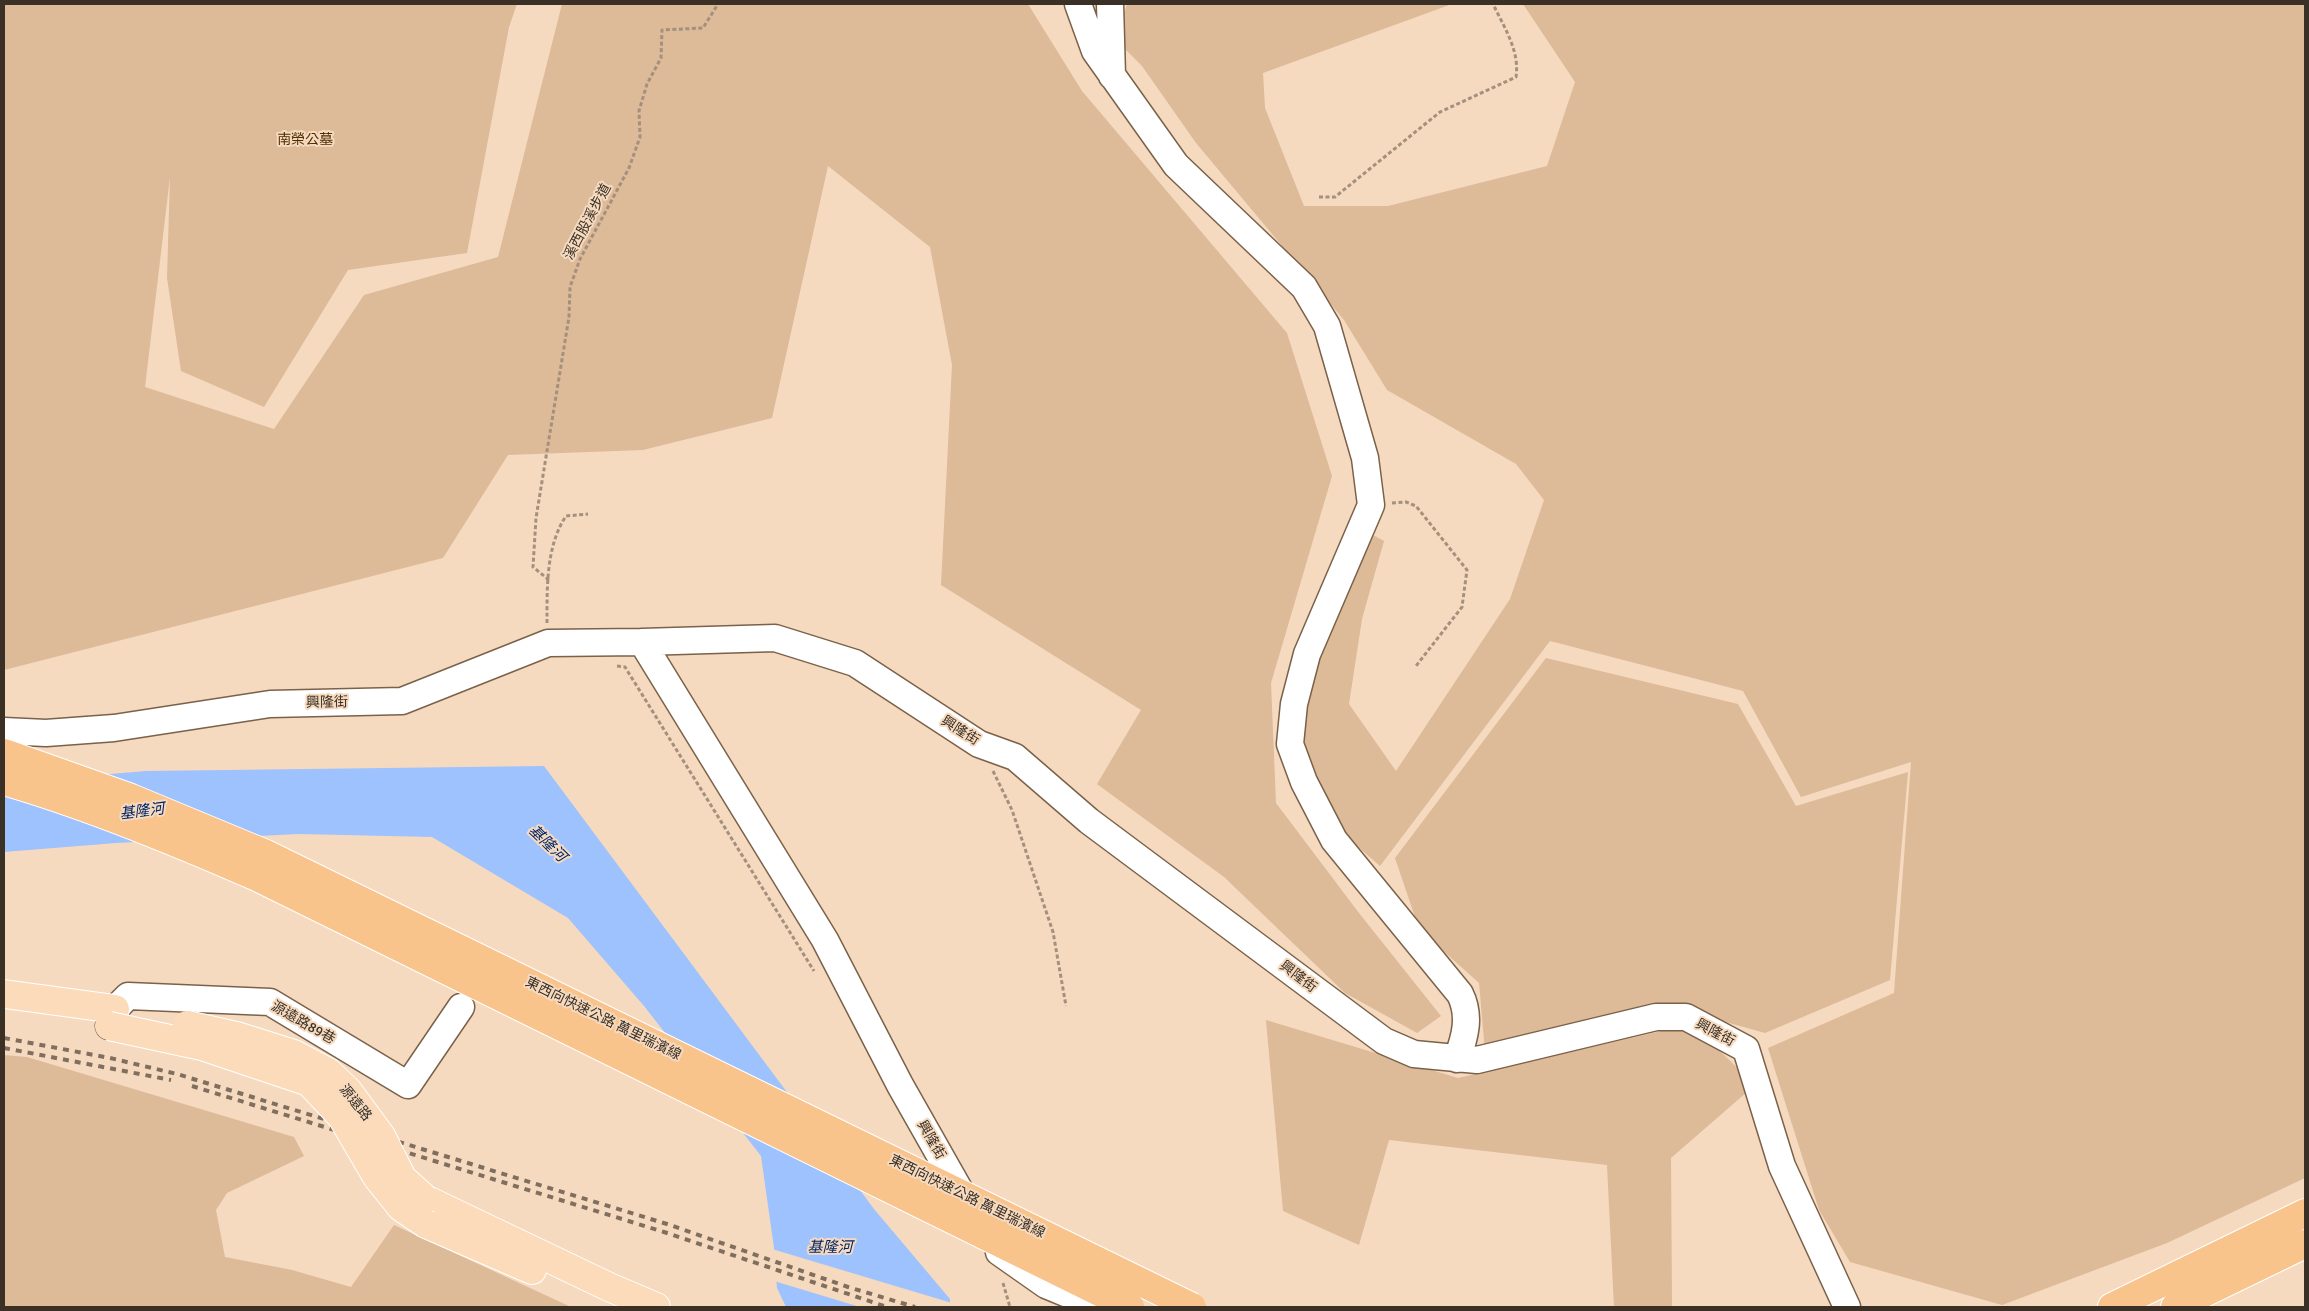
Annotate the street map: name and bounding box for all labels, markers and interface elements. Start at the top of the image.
park label: 南榮公墓 [277,132,333,148]
street label: 溪西股溪步道 [561,181,615,263]
street label: 興隆街 [306,694,348,712]
street label: 興隆街 [938,713,982,749]
water label: 基隆河 [119,800,165,824]
water label: 基隆河 [525,822,569,866]
street label: 興隆街 [1276,958,1320,996]
street label: 東西向快速公路 萬里瑞濱線 [522,974,684,1064]
street label: 源遠路89巷 [268,998,338,1048]
street label: 興隆街 [1693,1016,1737,1050]
street label: 源遠路 [335,1081,375,1125]
street label: 興隆街 [913,1118,949,1162]
street label: 東西向快速公路 萬里瑞濱線 [886,1152,1048,1242]
water label: 基隆河 [808,1239,852,1257]

